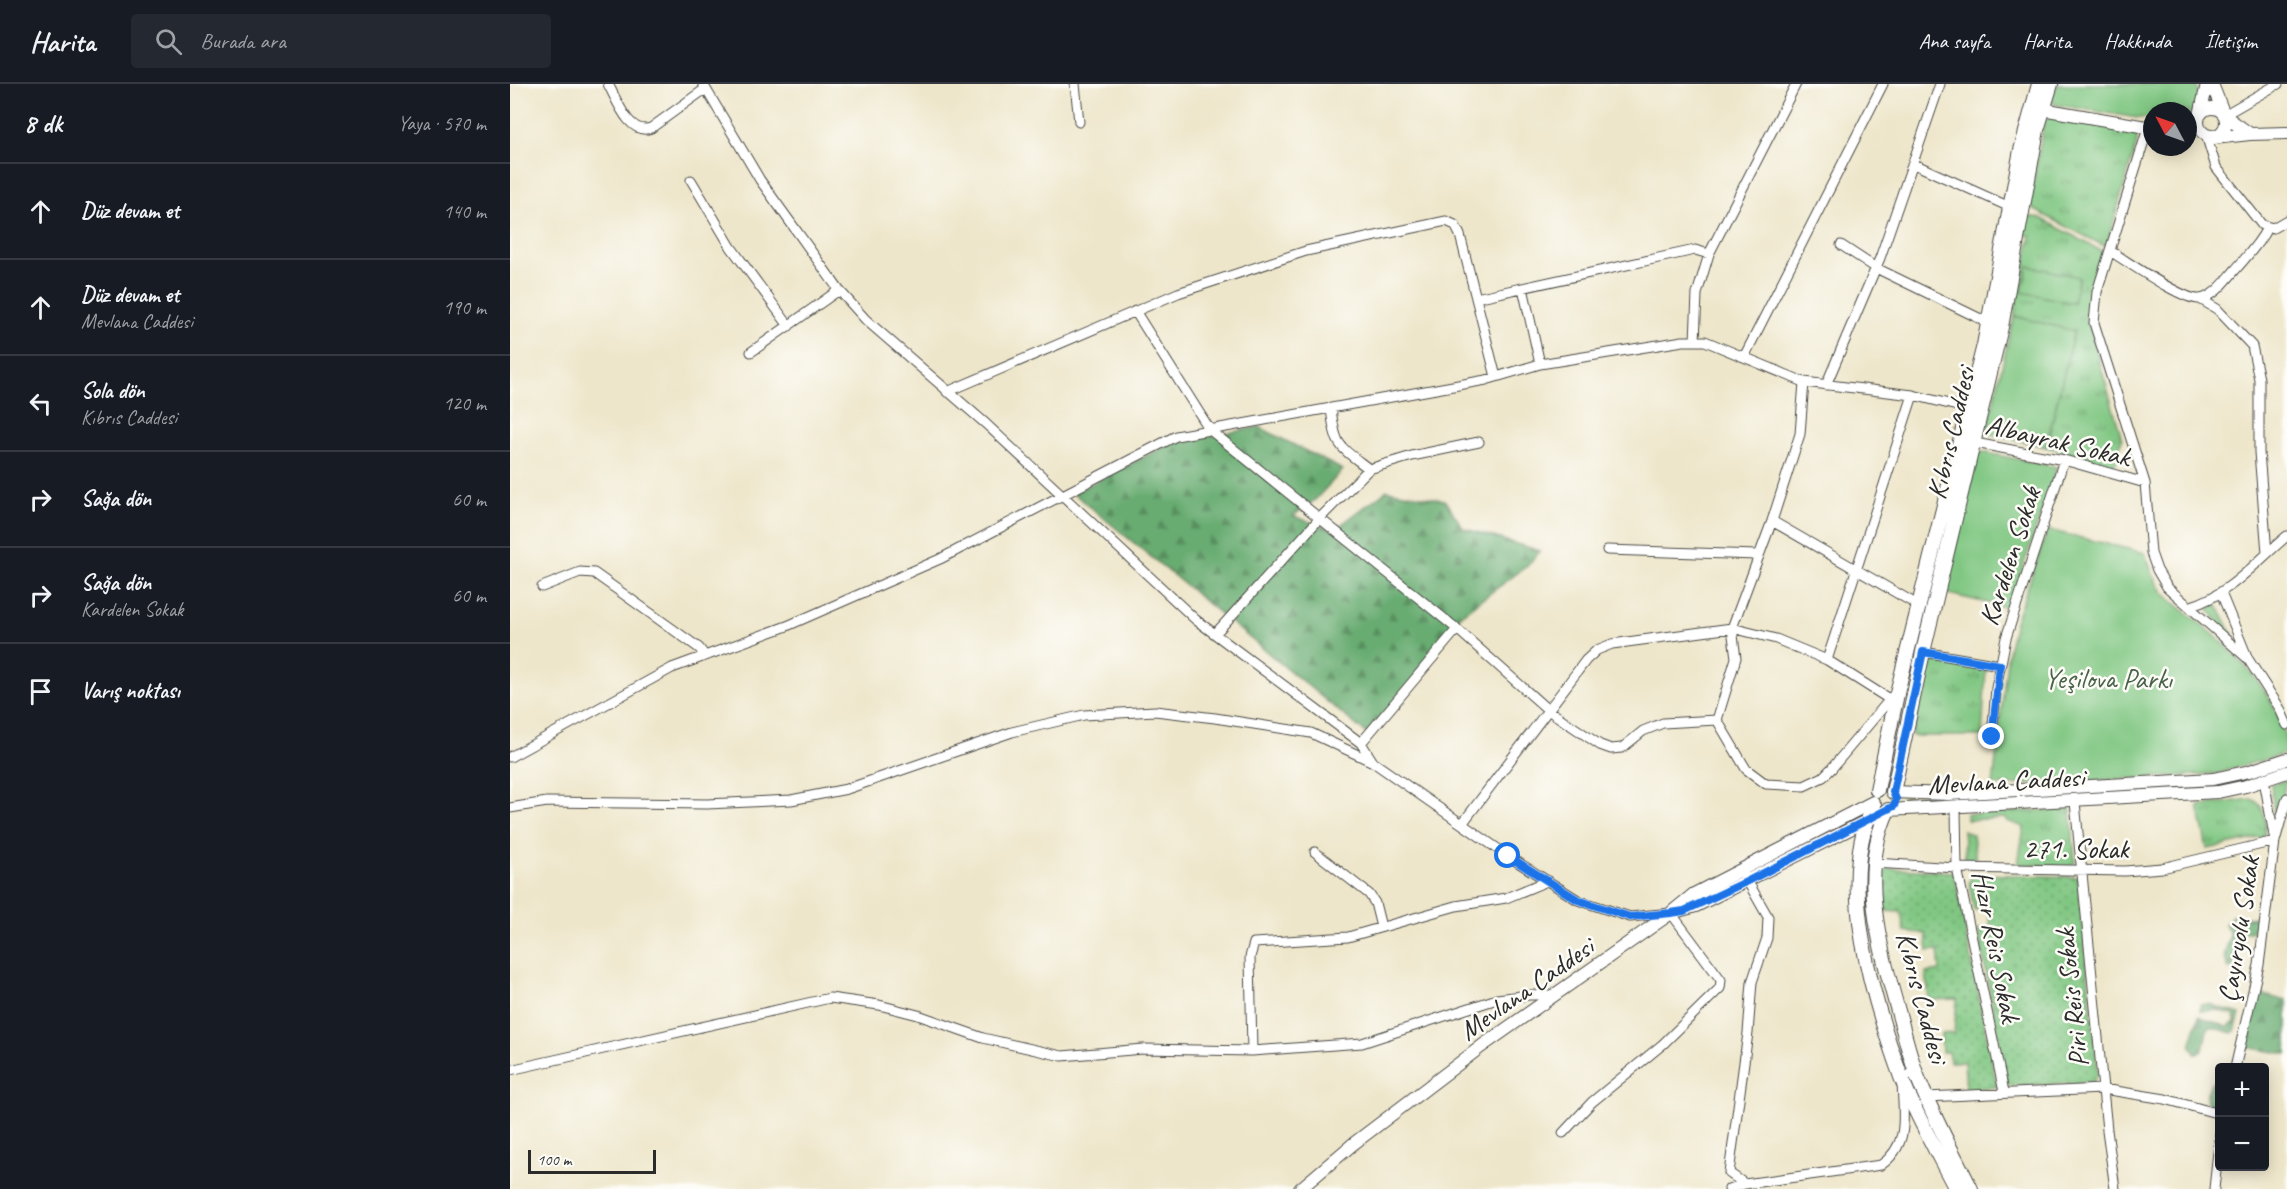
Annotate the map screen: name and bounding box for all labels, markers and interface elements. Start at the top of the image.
search box [131,14,551,68]
text: Harita [30,24,95,59]
icon: search [152,25,185,58]
text: Burada ara [200,27,286,55]
text: Ana sayfa [1919,28,1990,54]
text: Harita [2023,28,2071,54]
text: Hakkında [2104,28,2172,54]
text: İletişim [2205,28,2257,54]
north arrow [2143,102,2197,156]
text: 8 dk [24,107,62,140]
text: Yaya · 570 m [398,111,486,136]
icon: ahead [24,195,57,228]
text: Düz devam et [81,197,179,225]
text: 140 m [443,199,486,224]
text: Düz devam et [81,281,179,309]
icon: ahead [24,291,57,324]
text: 190 m [443,295,486,320]
text: Mevlana Caddesi [81,309,193,334]
street label: Kıbrıs Caddesi [1918,360,1983,503]
text: Sola dön [81,377,145,405]
icon: left [24,387,57,420]
text: 120 m [443,391,486,416]
text: Kıbrıs Caddesi [81,405,177,430]
street label: Albayrak Sokak [1982,407,2136,475]
street label: Kardelen Sokak [1971,481,2049,630]
icon: right [24,483,57,516]
text: Sağa dön [81,485,151,513]
text: 60 m [452,487,486,512]
text: Sağa dön [81,569,151,597]
icon: right [24,579,57,612]
text: 60 m [452,583,486,608]
text: Kardelen Sokak [81,597,183,622]
park label: Yeşilova Parkı [2044,661,2174,696]
icon: arrive [24,675,57,708]
text: Varış noktası [81,677,180,705]
route end [1978,723,2004,749]
street label: Mevlana Caddesi [1927,759,2089,802]
street label: 271. Sokak [2023,831,2130,866]
route start [1494,842,1520,868]
street label: Çayıryolu Sokak [2210,852,2269,1005]
street label: Hızır Reis Sokak [1965,867,2029,1028]
street label: Piri Reis Sokak [2047,924,2096,1069]
street label: Mevlana Caddesi [1452,927,1604,1048]
street label: Kıbrıs Caddesi [1888,928,1958,1070]
map controls [2215,1063,2269,1171]
button: + [2215,1063,2269,1117]
button: − [2215,1117,2269,1171]
scale bar [528,1147,656,1174]
text: 100 m [537,1150,571,1170]

